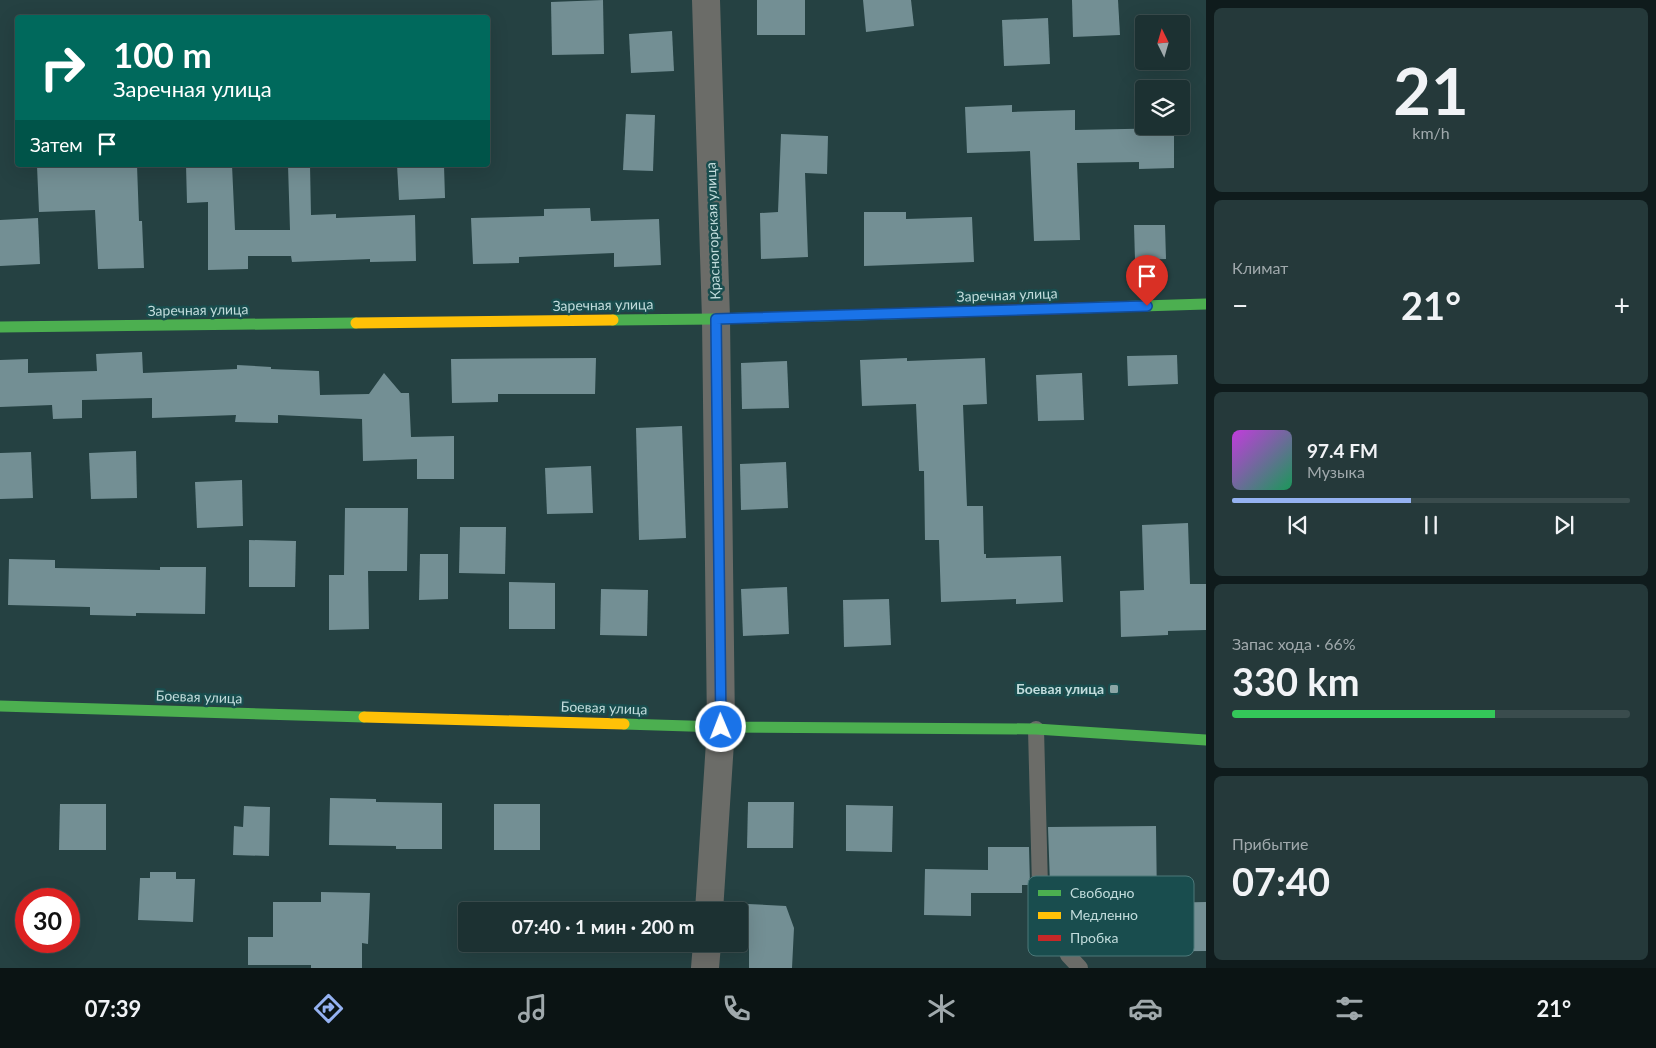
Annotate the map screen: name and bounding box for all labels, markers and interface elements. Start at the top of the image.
north arrow [1135,15,1190,70]
map controls [1135,15,1190,135]
text: 100 m [113,33,212,75]
icon: right [30,35,95,100]
text: 21 [1393,51,1469,129]
text: Заречная улица [113,75,272,102]
button: layers [1135,80,1190,135]
text: km/h [1412,123,1450,142]
icon: arrive [93,130,121,158]
text: Затем [30,133,83,156]
street label: Красногорская улица [702,162,723,300]
pin [1126,255,1168,306]
text: Климат [1232,258,1288,277]
icon: arrive [1133,262,1161,290]
text: 21° [1401,282,1461,328]
street label: Заречная улица [956,284,1058,305]
text: − [1232,288,1248,322]
text: + [1614,288,1630,322]
street label: Заречная улица [552,295,654,314]
street label: Заречная улица [147,300,249,319]
text: 97.4 FM [1307,439,1378,462]
text: Музыка [1307,462,1365,481]
icon: previous [1284,511,1312,539]
icon: pause [1417,511,1445,539]
icon: next [1550,511,1578,539]
text: Запас хода · 66% [1232,634,1356,653]
text: 330 km [1232,658,1360,704]
place label: Боевая улица [1016,680,1104,697]
marker: Боевая улица [1108,683,1120,695]
street label: Боевая улица [155,686,243,707]
street label: Боевая улица [560,697,648,718]
position arrow [694,700,746,752]
text: Прибытие [1232,834,1308,853]
text: 07:40 [1232,858,1330,904]
legend [1028,876,1194,956]
text: Свободно [1070,884,1135,901]
speed limit sign: 30 [15,888,80,953]
text: Медленно [1070,906,1138,923]
text: 07:40 · 1 мин · 200 m [512,915,694,938]
text: Пробка [1070,929,1118,946]
icon: directions [311,991,346,1026]
icon: music [515,991,550,1026]
icon: phone [719,991,754,1026]
icon: climate [924,991,959,1026]
icon: car [1128,991,1163,1026]
icon: filters [1332,991,1367,1026]
text: 07:39 [85,995,141,1022]
text: 21° [1537,995,1571,1022]

